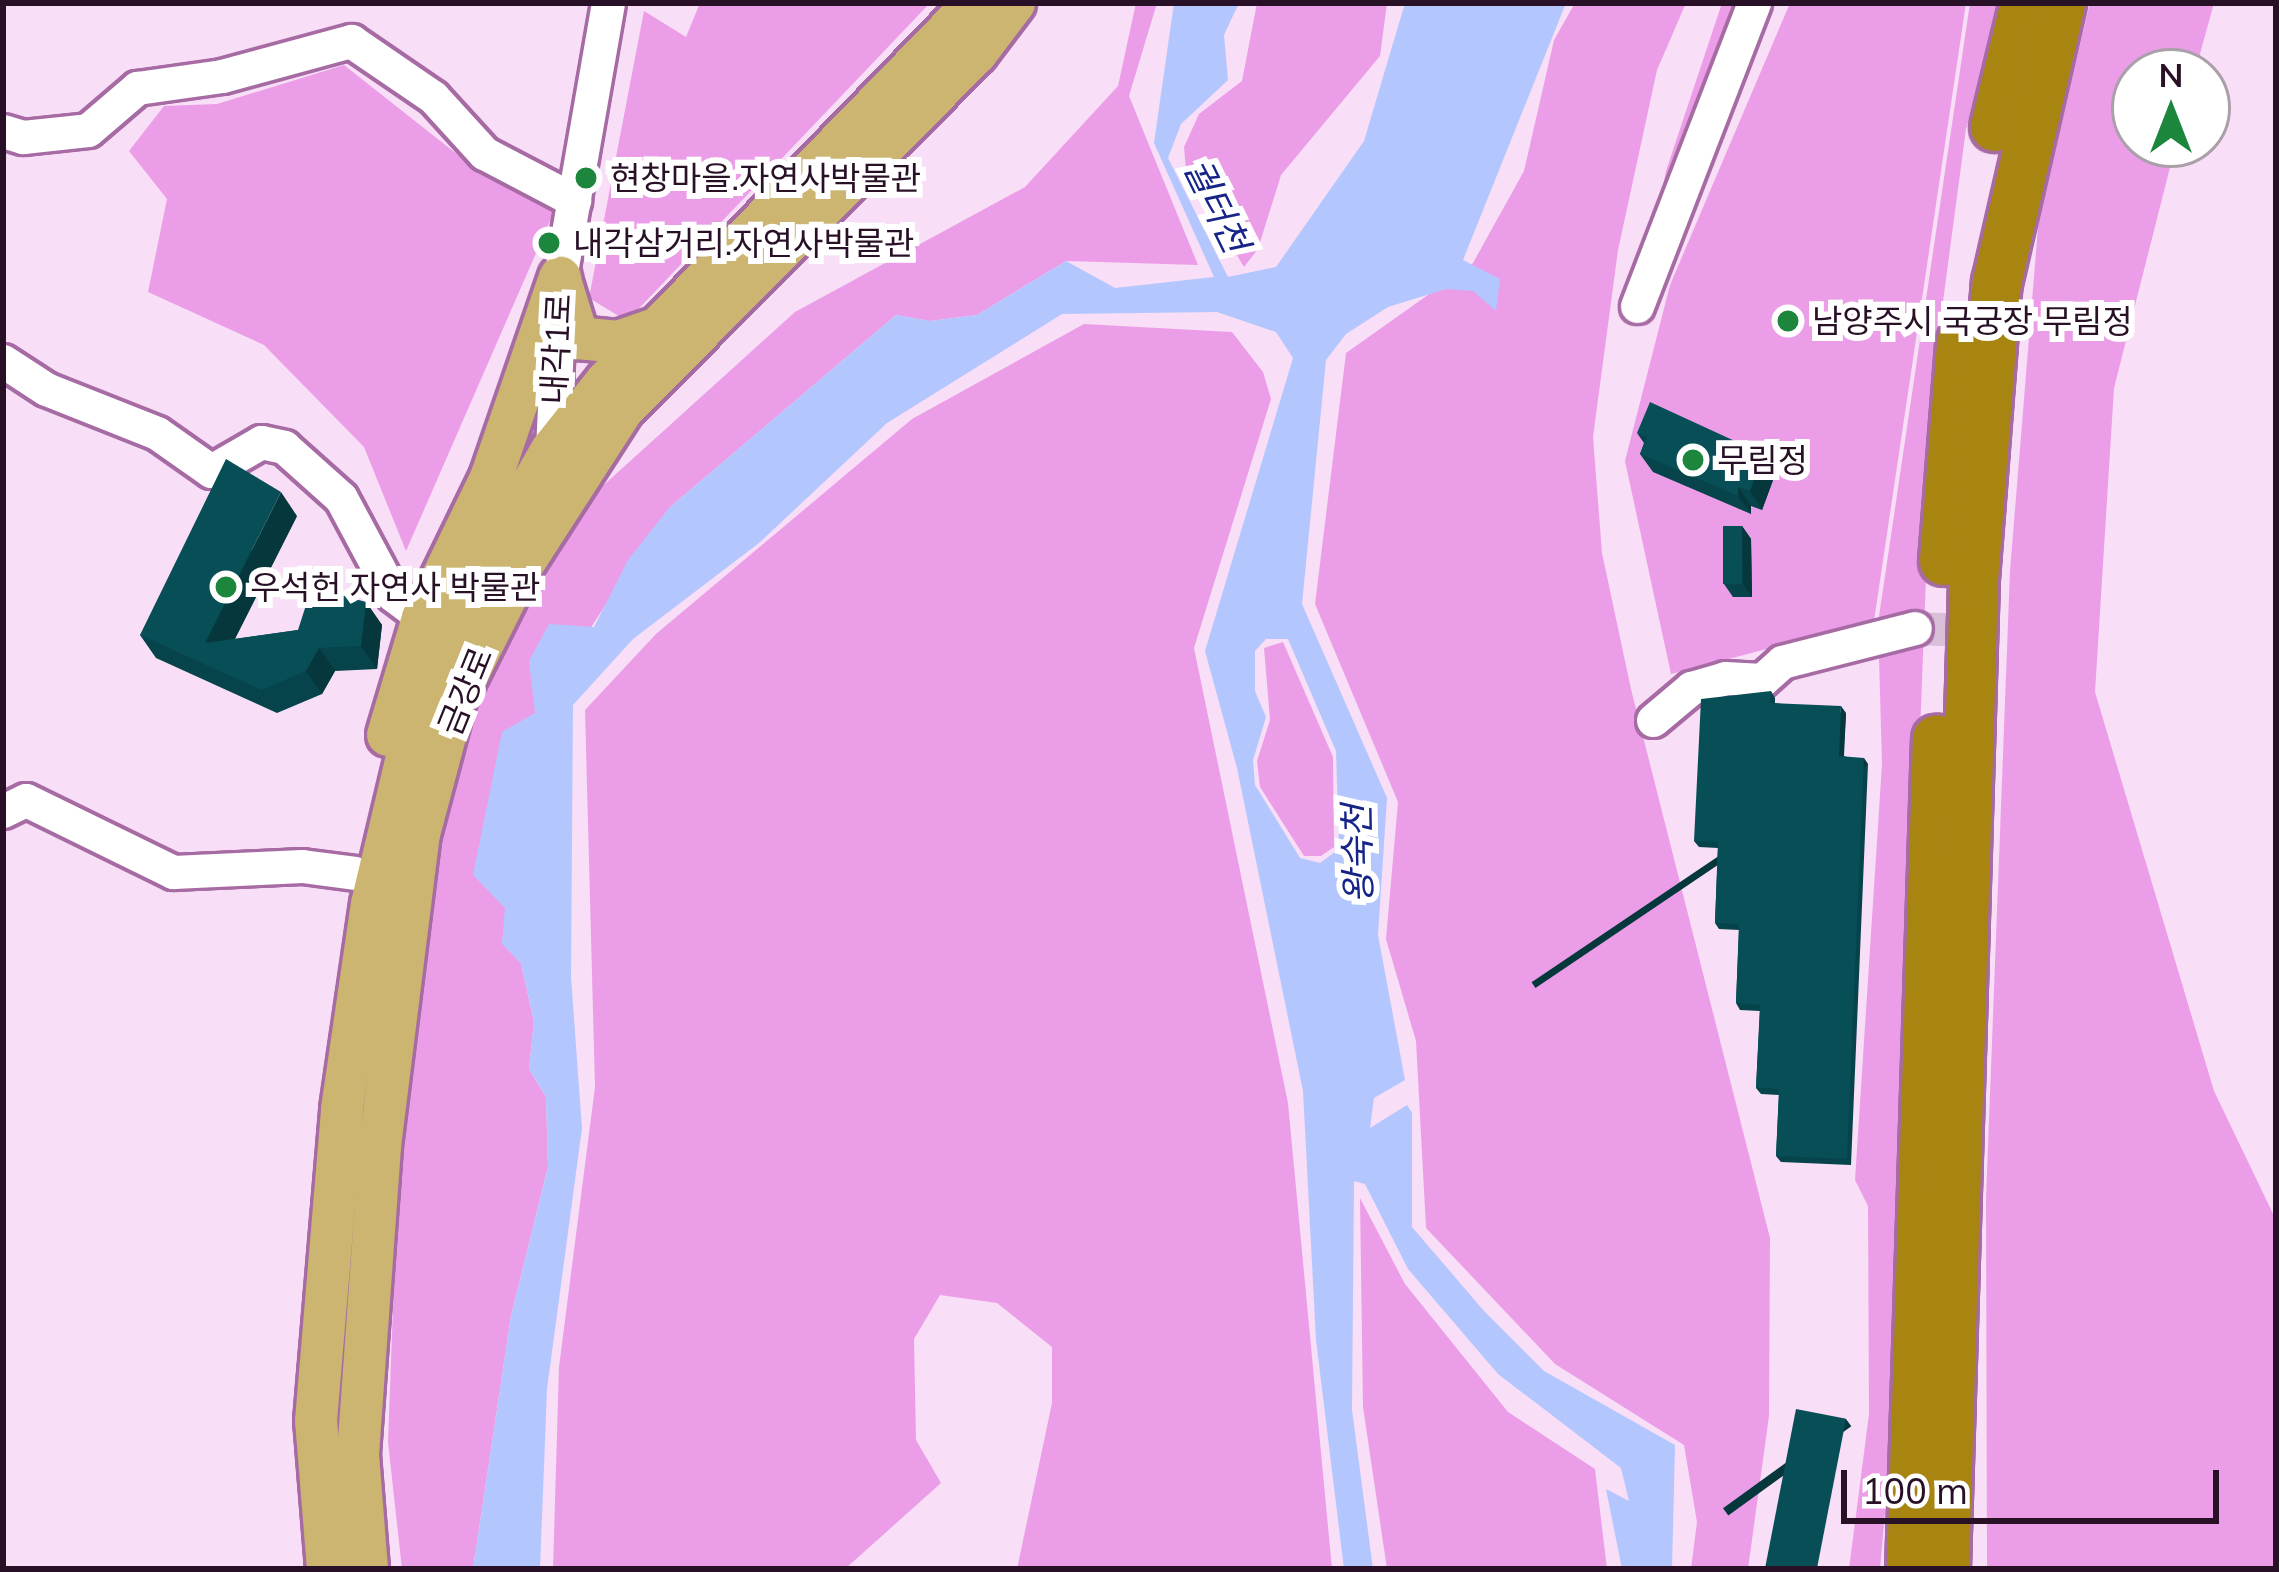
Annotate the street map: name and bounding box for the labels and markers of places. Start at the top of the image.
place label: 현창마을.자연사박물관 [610,158,921,198]
marker: 현창마을.자연사박물관 [573,165,599,191]
place label: 내각삼거리.자연사박물관 [573,223,914,263]
marker: 내각삼거리.자연사박물관 [536,230,562,256]
place label: 남양주시 국궁장 무림정 [1812,301,2133,341]
marker: 남양주시 국궁장 무림정 [1775,308,1801,334]
place label: 무림정 [1717,440,1808,480]
marker: 무림정 [1680,447,1706,473]
place label: 우석헌 자연사 박물관 [250,567,540,607]
marker: 우석헌 자연사 박물관 [213,574,239,600]

